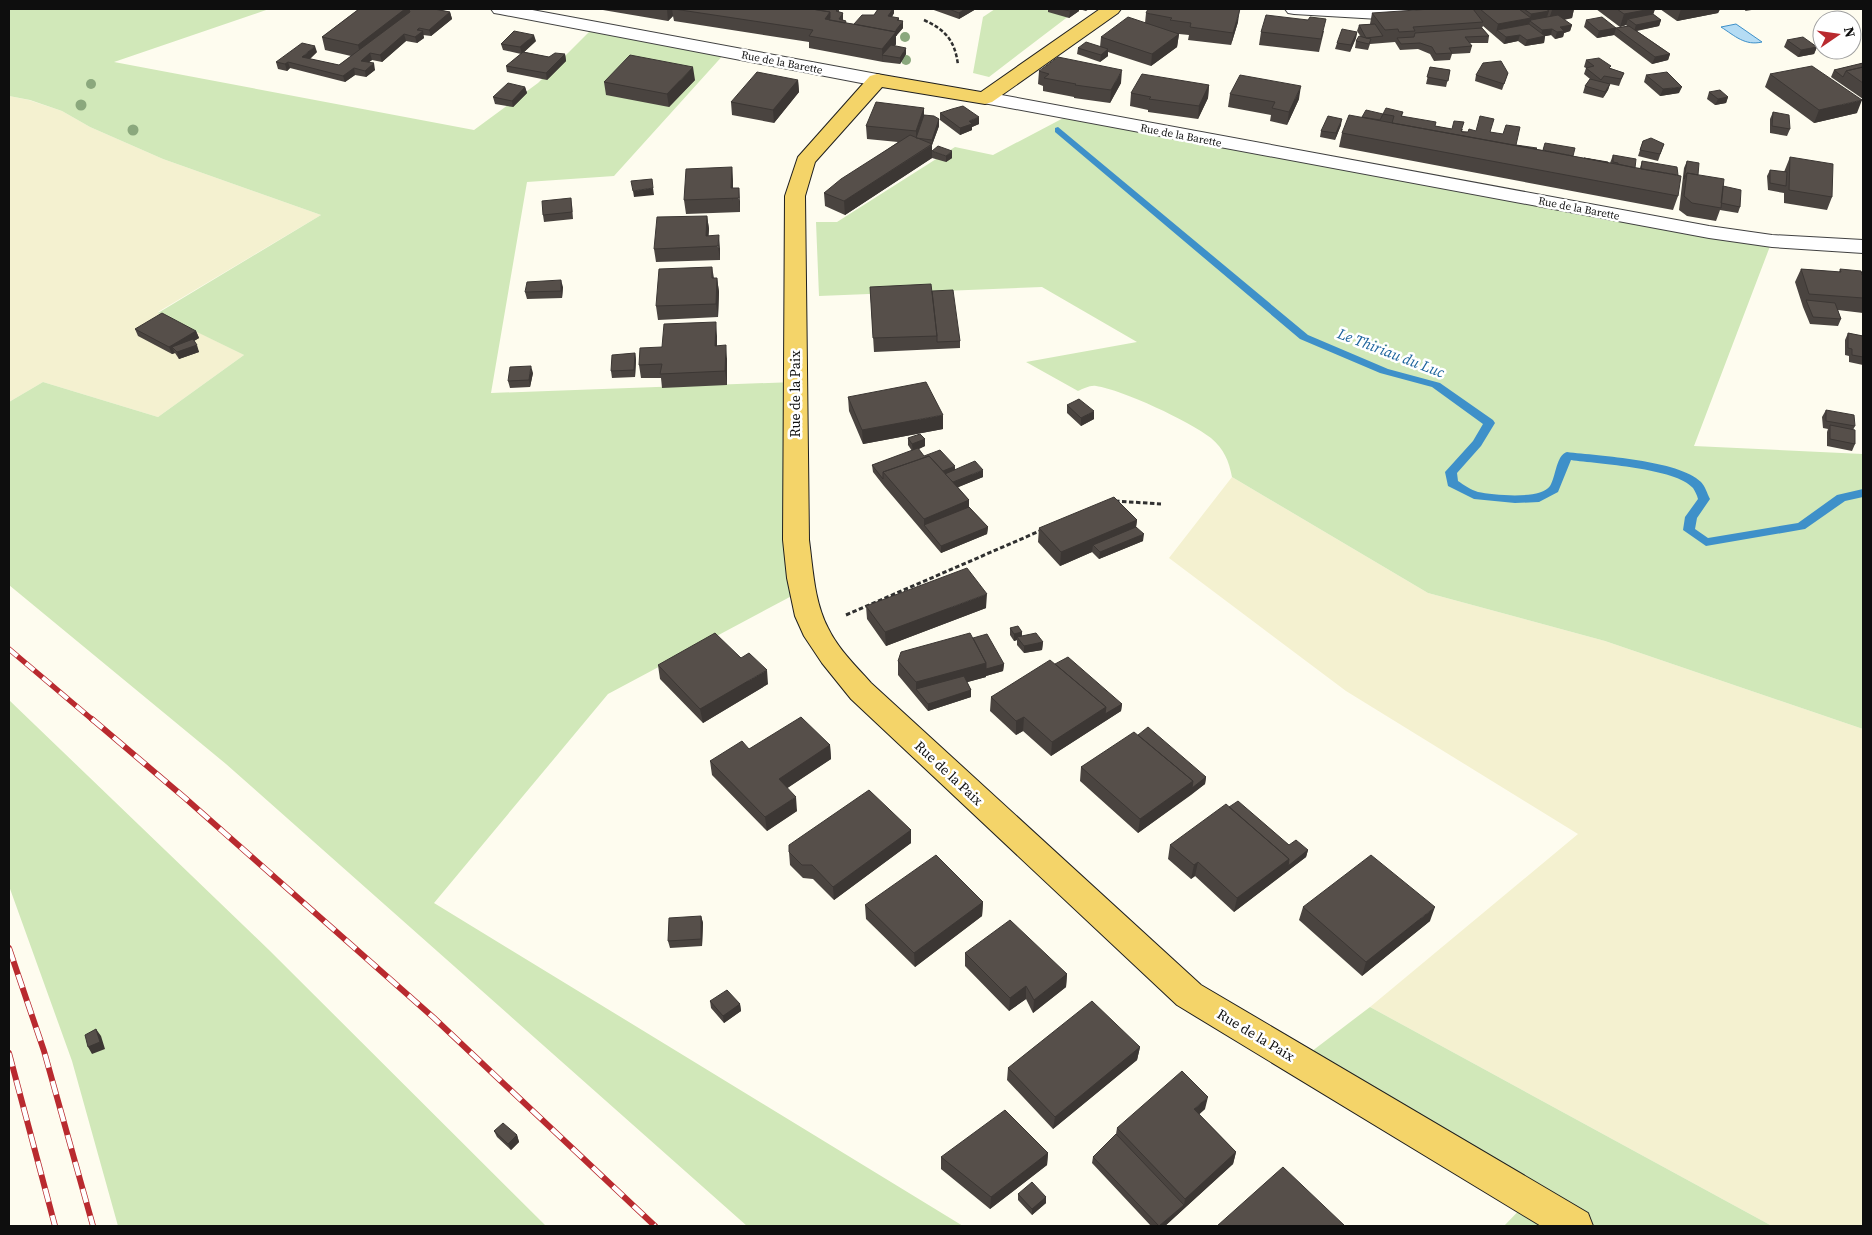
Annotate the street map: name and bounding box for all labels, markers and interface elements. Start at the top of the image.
north arrow [1812,10,1862,60]
text: N [1839,25,1861,39]
street label: Rue de la Barette [740,47,824,78]
street label: Rue de la Barette [1139,120,1223,151]
street label: Rue de la Barette [1537,193,1621,224]
water label: Le Thiriau du Luc [1334,322,1448,383]
street label: Rue de la Paix [785,350,805,438]
street label: Rue de la Paix [910,736,988,810]
street label: Rue de la Paix [1214,1004,1299,1066]

